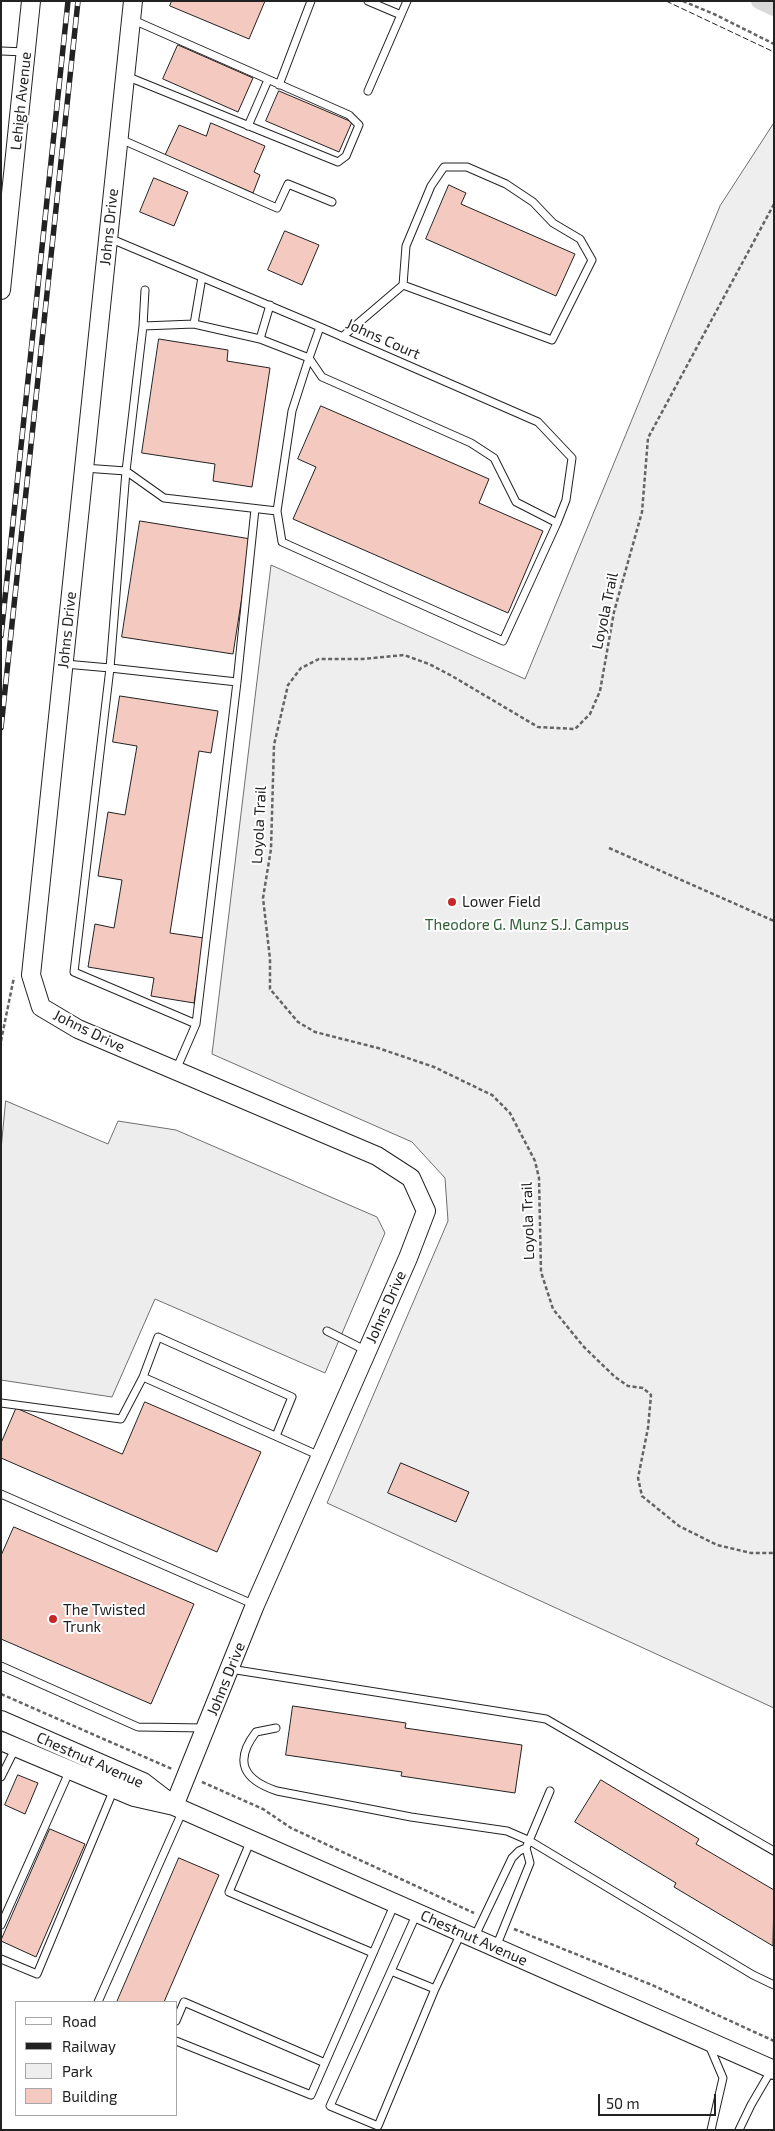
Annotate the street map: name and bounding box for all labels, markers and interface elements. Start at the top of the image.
street label: Lehigh Avenue [7,51,35,151]
street label: Johns Drive [96,187,122,267]
street label: Johns Court [343,315,423,363]
street label: Loyola Trail [588,571,622,651]
street label: Johns Drive [54,590,80,670]
street label: Loyola Trail [248,785,270,865]
place label: Lower Field [462,893,541,911]
marker: Lower Field [446,896,458,908]
park label: Theodore G. Munz S.J. Campus [425,916,629,934]
street label: Johns Drive [50,1006,128,1056]
street label: Loyola Trail [518,1182,538,1260]
street label: Johns Drive [362,1268,410,1346]
place label: The Twisted Trunk [63,1601,146,1636]
marker: The Twisted Trunk [47,1613,59,1625]
street label: Johns Drive [203,1640,249,1718]
street label: Chestnut Avenue [34,1728,146,1792]
street label: Chestnut Avenue [418,1906,530,1970]
legend [15,2001,178,2116]
text: Road [62,2012,97,2030]
text: Railway [62,2037,116,2055]
text: Park [62,2062,93,2080]
scale bar [600,2084,718,2116]
text: Building [62,2087,117,2105]
text: 50 m [606,2094,640,2112]

